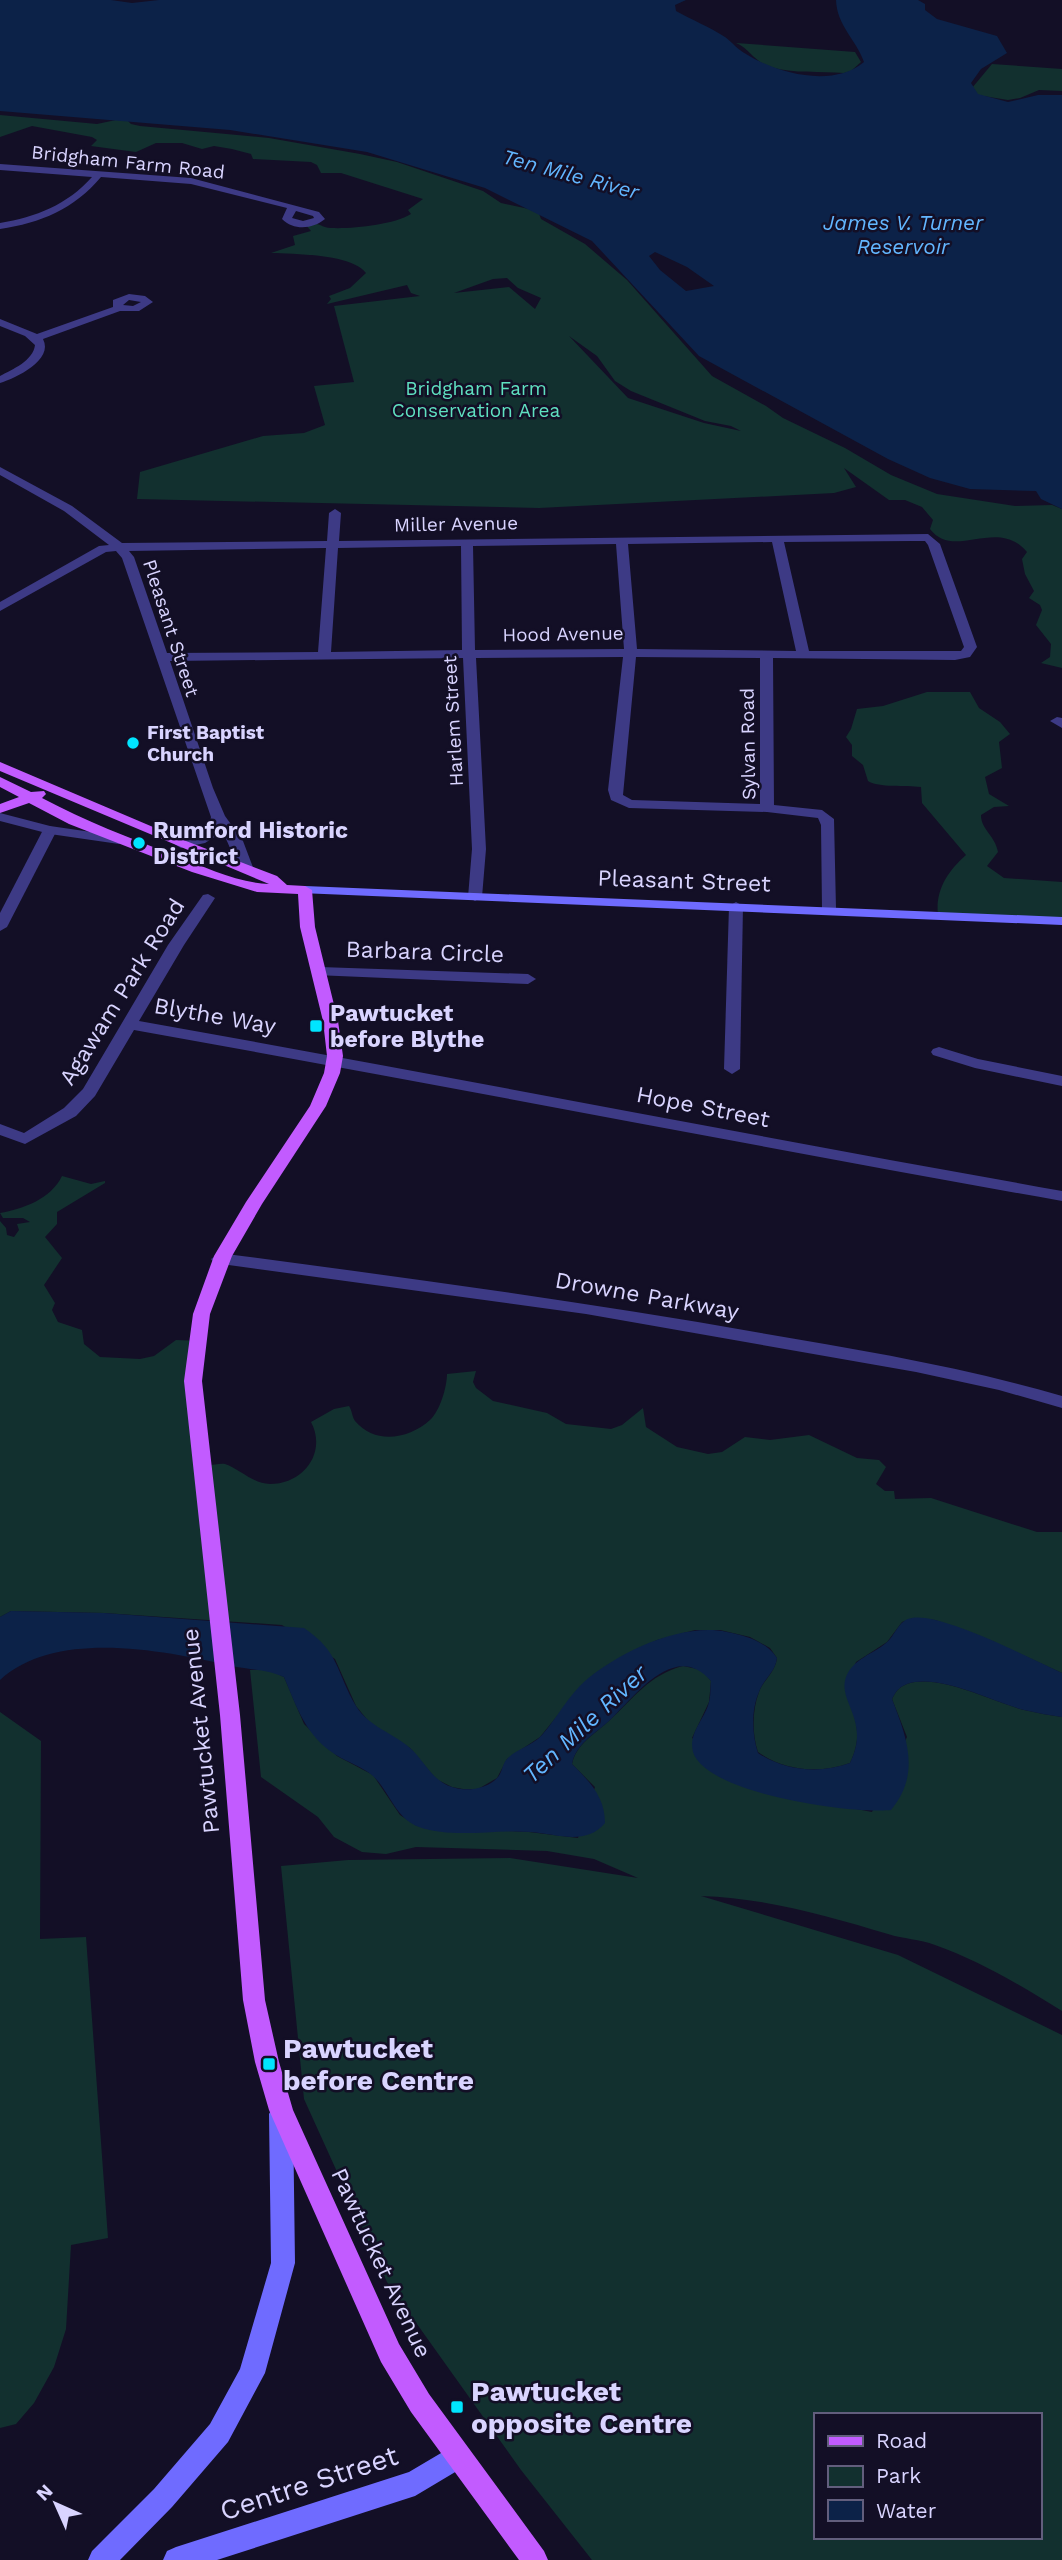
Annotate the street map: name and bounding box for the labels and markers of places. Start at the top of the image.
place label: First Baptist Church [147,721,265,766]
marker: First Baptist Church [125,735,141,751]
place label: Rumford Historic District [153,817,348,870]
marker: Rumford Historic District [131,835,147,851]
place label: Pawtucket before Blythe [330,1000,484,1053]
marker: Pawtucket before Blythe [308,1018,324,1034]
place label: Pawtucket before Centre [283,2032,474,2097]
marker: Pawtucket before Centre [261,2056,277,2072]
place label: Pawtucket opposite Centre [471,2375,692,2440]
marker: Pawtucket opposite Centre [449,2399,465,2415]

